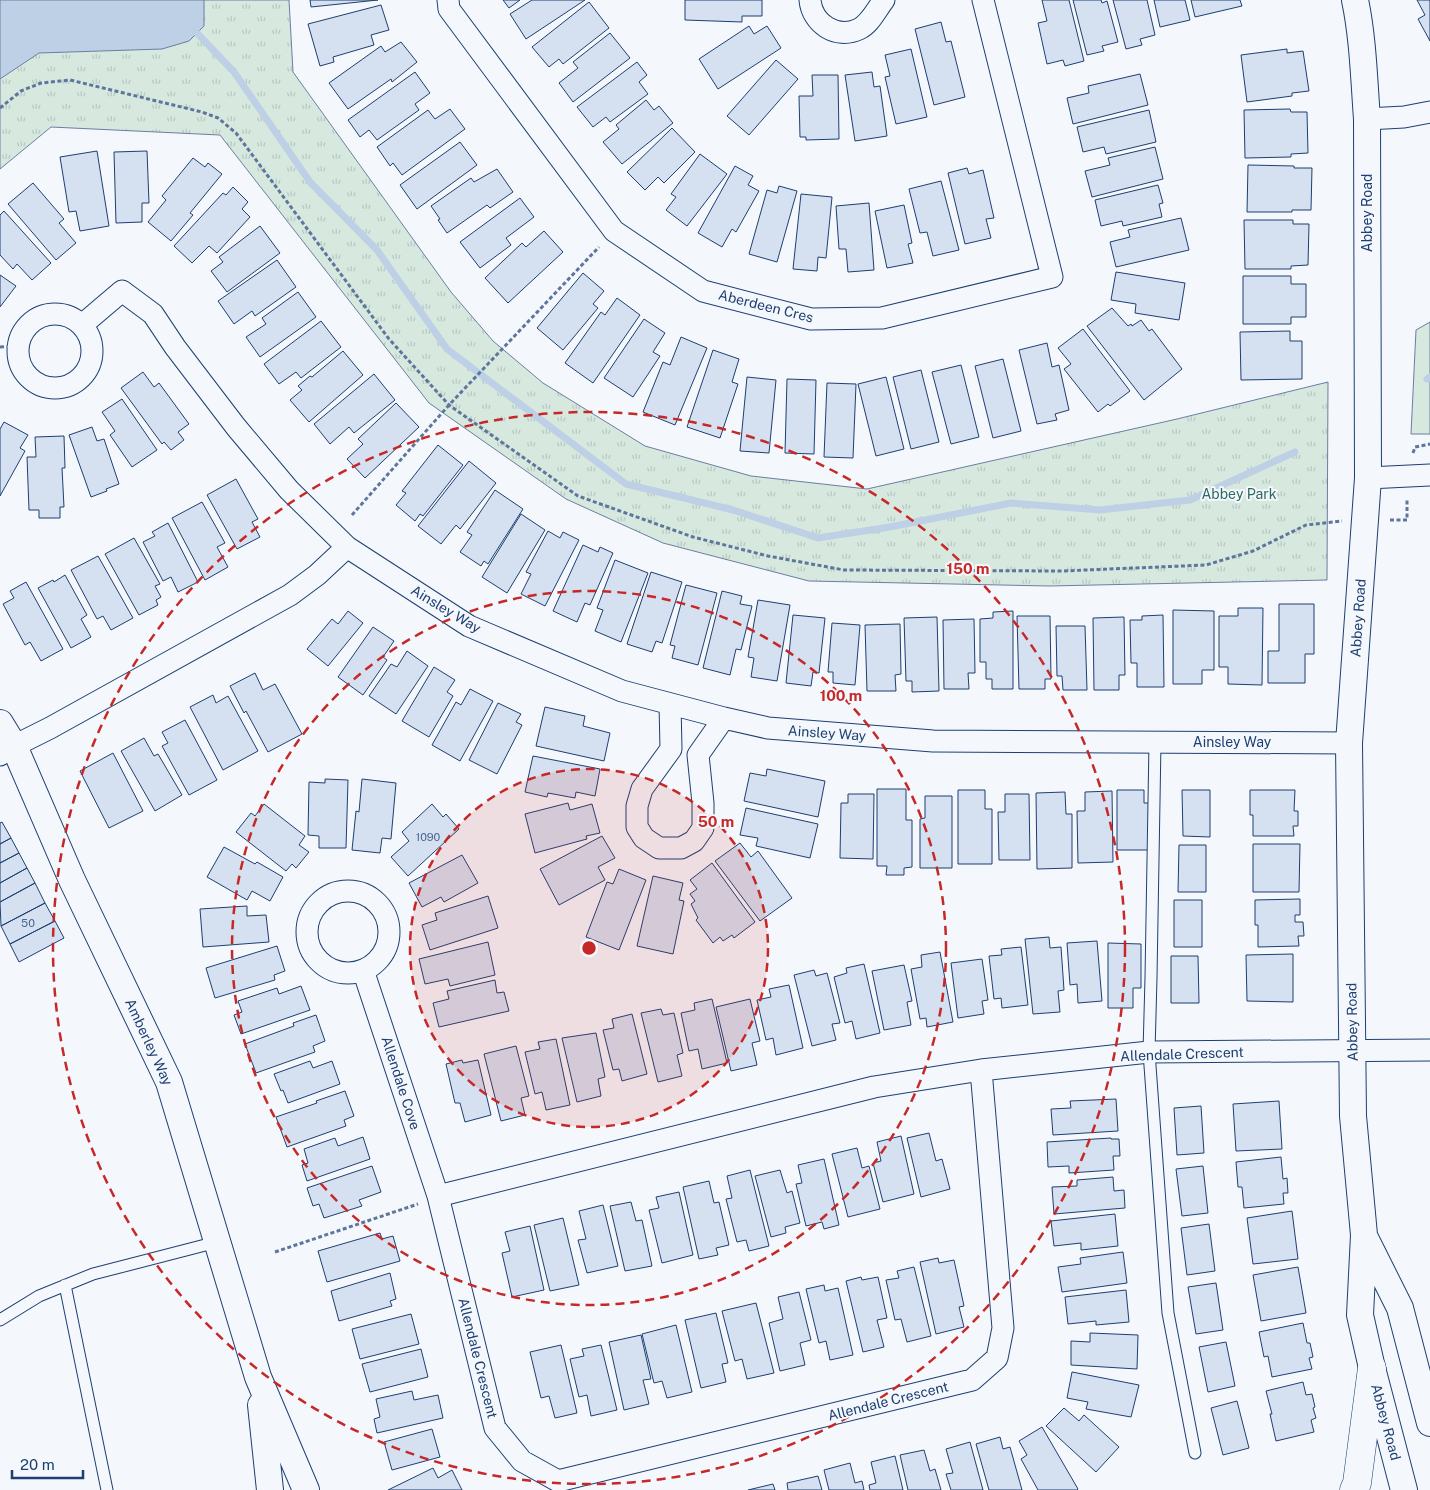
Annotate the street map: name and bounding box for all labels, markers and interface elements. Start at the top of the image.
street label: Abbey Road [1359,174,1375,252]
street label: Aberdeen Cres [717,286,815,326]
park label: Abbey Park [1201,486,1277,502]
text: 150 m [946,560,990,577]
street label: Abbey Road [1347,578,1369,658]
street label: Ainsley Way [408,582,484,636]
text: 100 m [820,687,862,704]
street label: Ainsley Way [787,722,867,744]
street label: Ainsley Way [1193,734,1272,750]
text: 50 m [698,813,734,830]
house number: 1090 [416,831,441,843]
house number: 50 [21,917,35,929]
centre of rings [580,939,598,957]
street label: Abbey Road [1343,983,1361,1061]
street label: Amberley Way [122,996,176,1088]
street label: Allendale Cove [378,1034,424,1132]
street label: Allendale Crescent [1120,1044,1244,1064]
street label: Allendale Crescent [455,1296,501,1420]
street label: Allendale Crescent [826,1378,950,1424]
street label: Abbey Road [1368,1382,1404,1462]
scale bar [12,1448,84,1480]
text: 20 m [20,1456,55,1473]

